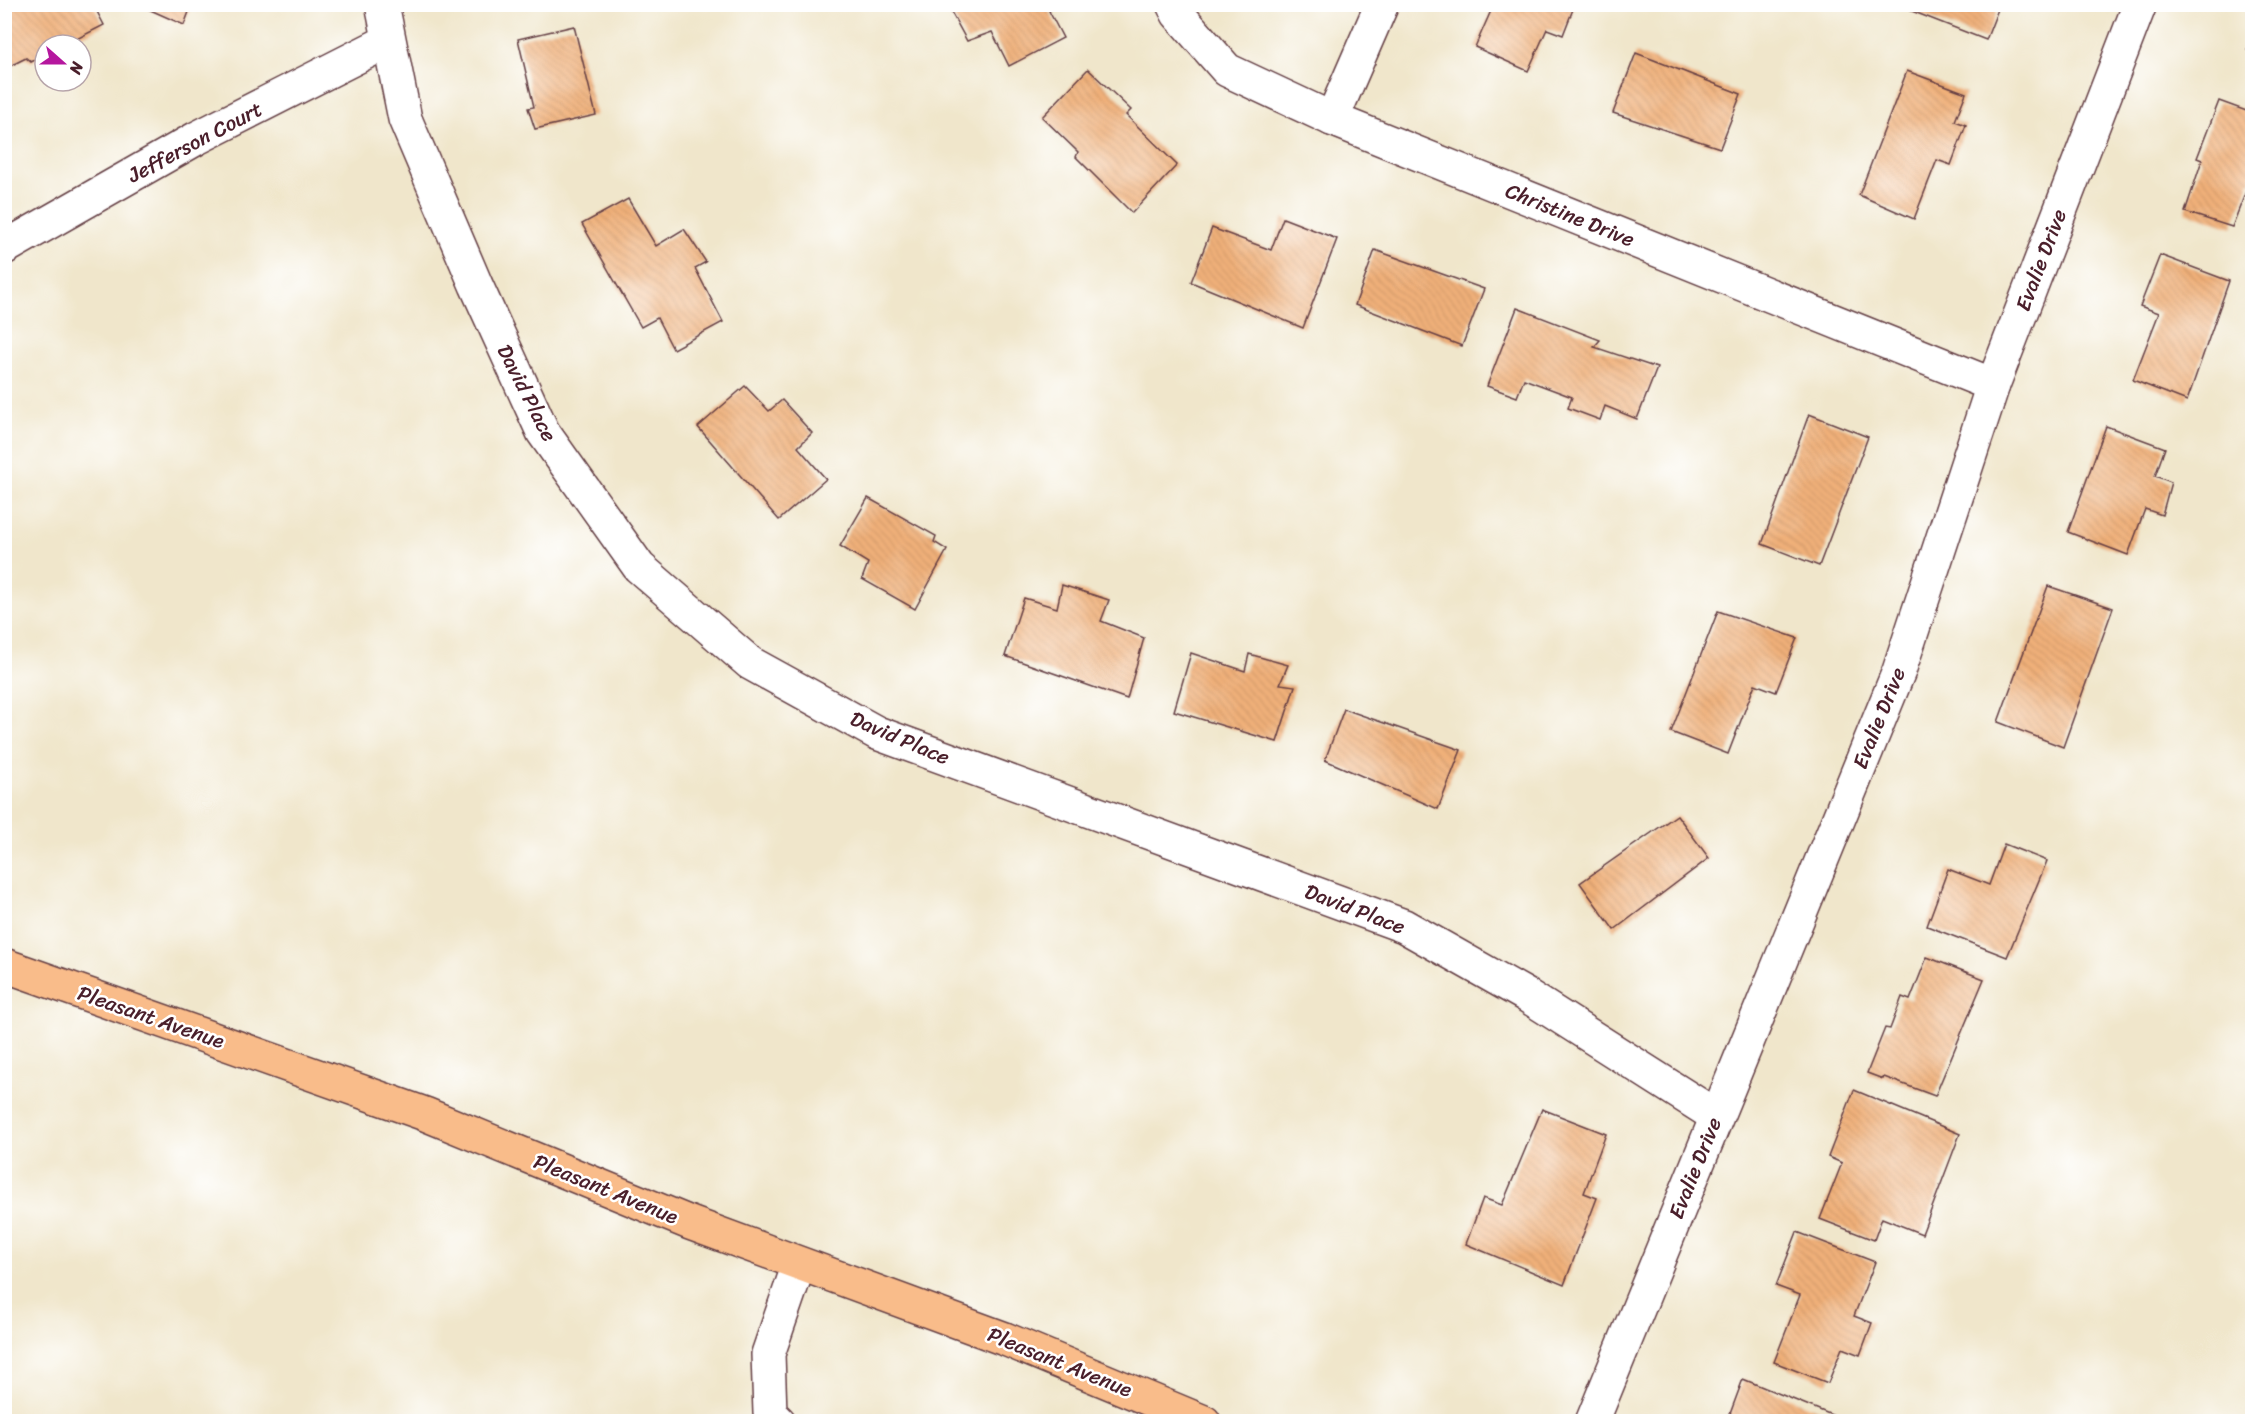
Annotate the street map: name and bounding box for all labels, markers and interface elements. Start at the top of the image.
north arrow [33,33,93,93]
text: N [61,57,92,79]
street label: Jefferson Court [120,90,269,194]
street label: Christine Drive [1500,172,1641,258]
street label: Evalie Drive [2004,203,2078,317]
street label: David Place [486,337,568,449]
street label: Evalie Drive [1841,661,1917,775]
street label: David Place [844,700,956,776]
street label: David Place [1299,872,1411,946]
street label: Pleasant Avenue [72,974,230,1060]
street label: Evalie Drive [1657,1111,1733,1225]
street label: Pleasant Avenue [528,1143,684,1235]
street label: Pleasant Avenue [982,1316,1138,1408]

